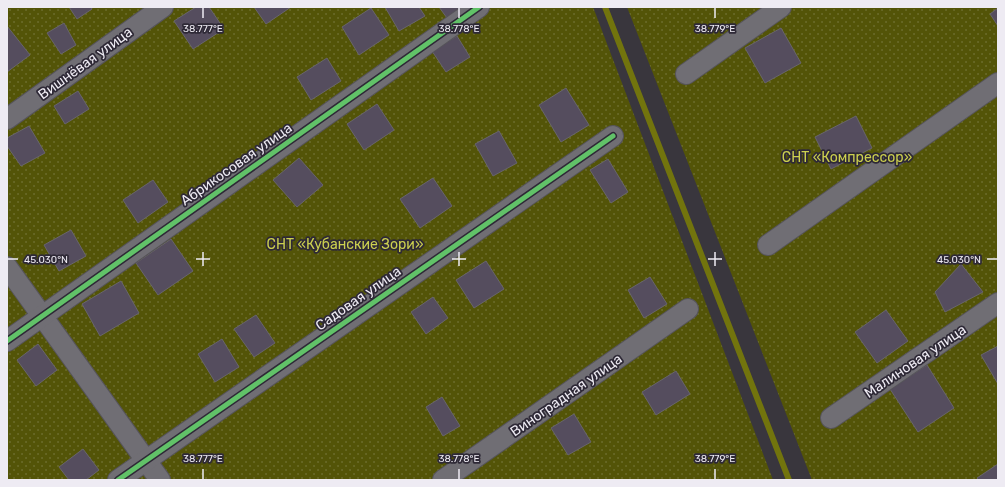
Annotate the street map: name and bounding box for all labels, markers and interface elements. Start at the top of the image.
text: 38.777°E [183,23,223,35]
text: 38.778°E [438,23,480,35]
text: 38.779°E [695,23,735,35]
street label: Вишнёвая улица [35,24,136,103]
street label: Абрикосовая улица [177,120,295,209]
park label: СНТ «Компрессор» [782,149,912,166]
park label: СНТ «Кубанские Зори» [267,236,423,253]
text: 45.030°N [24,254,68,266]
text: 45.030°N [937,254,981,266]
street label: Садовая улица [312,263,404,334]
street label: Малиновая улица [861,321,969,402]
street label: Виноградная улица [507,350,625,440]
text: 38.777°E [183,453,223,465]
text: 38.778°E [438,453,480,465]
text: 38.779°E [695,453,735,465]

